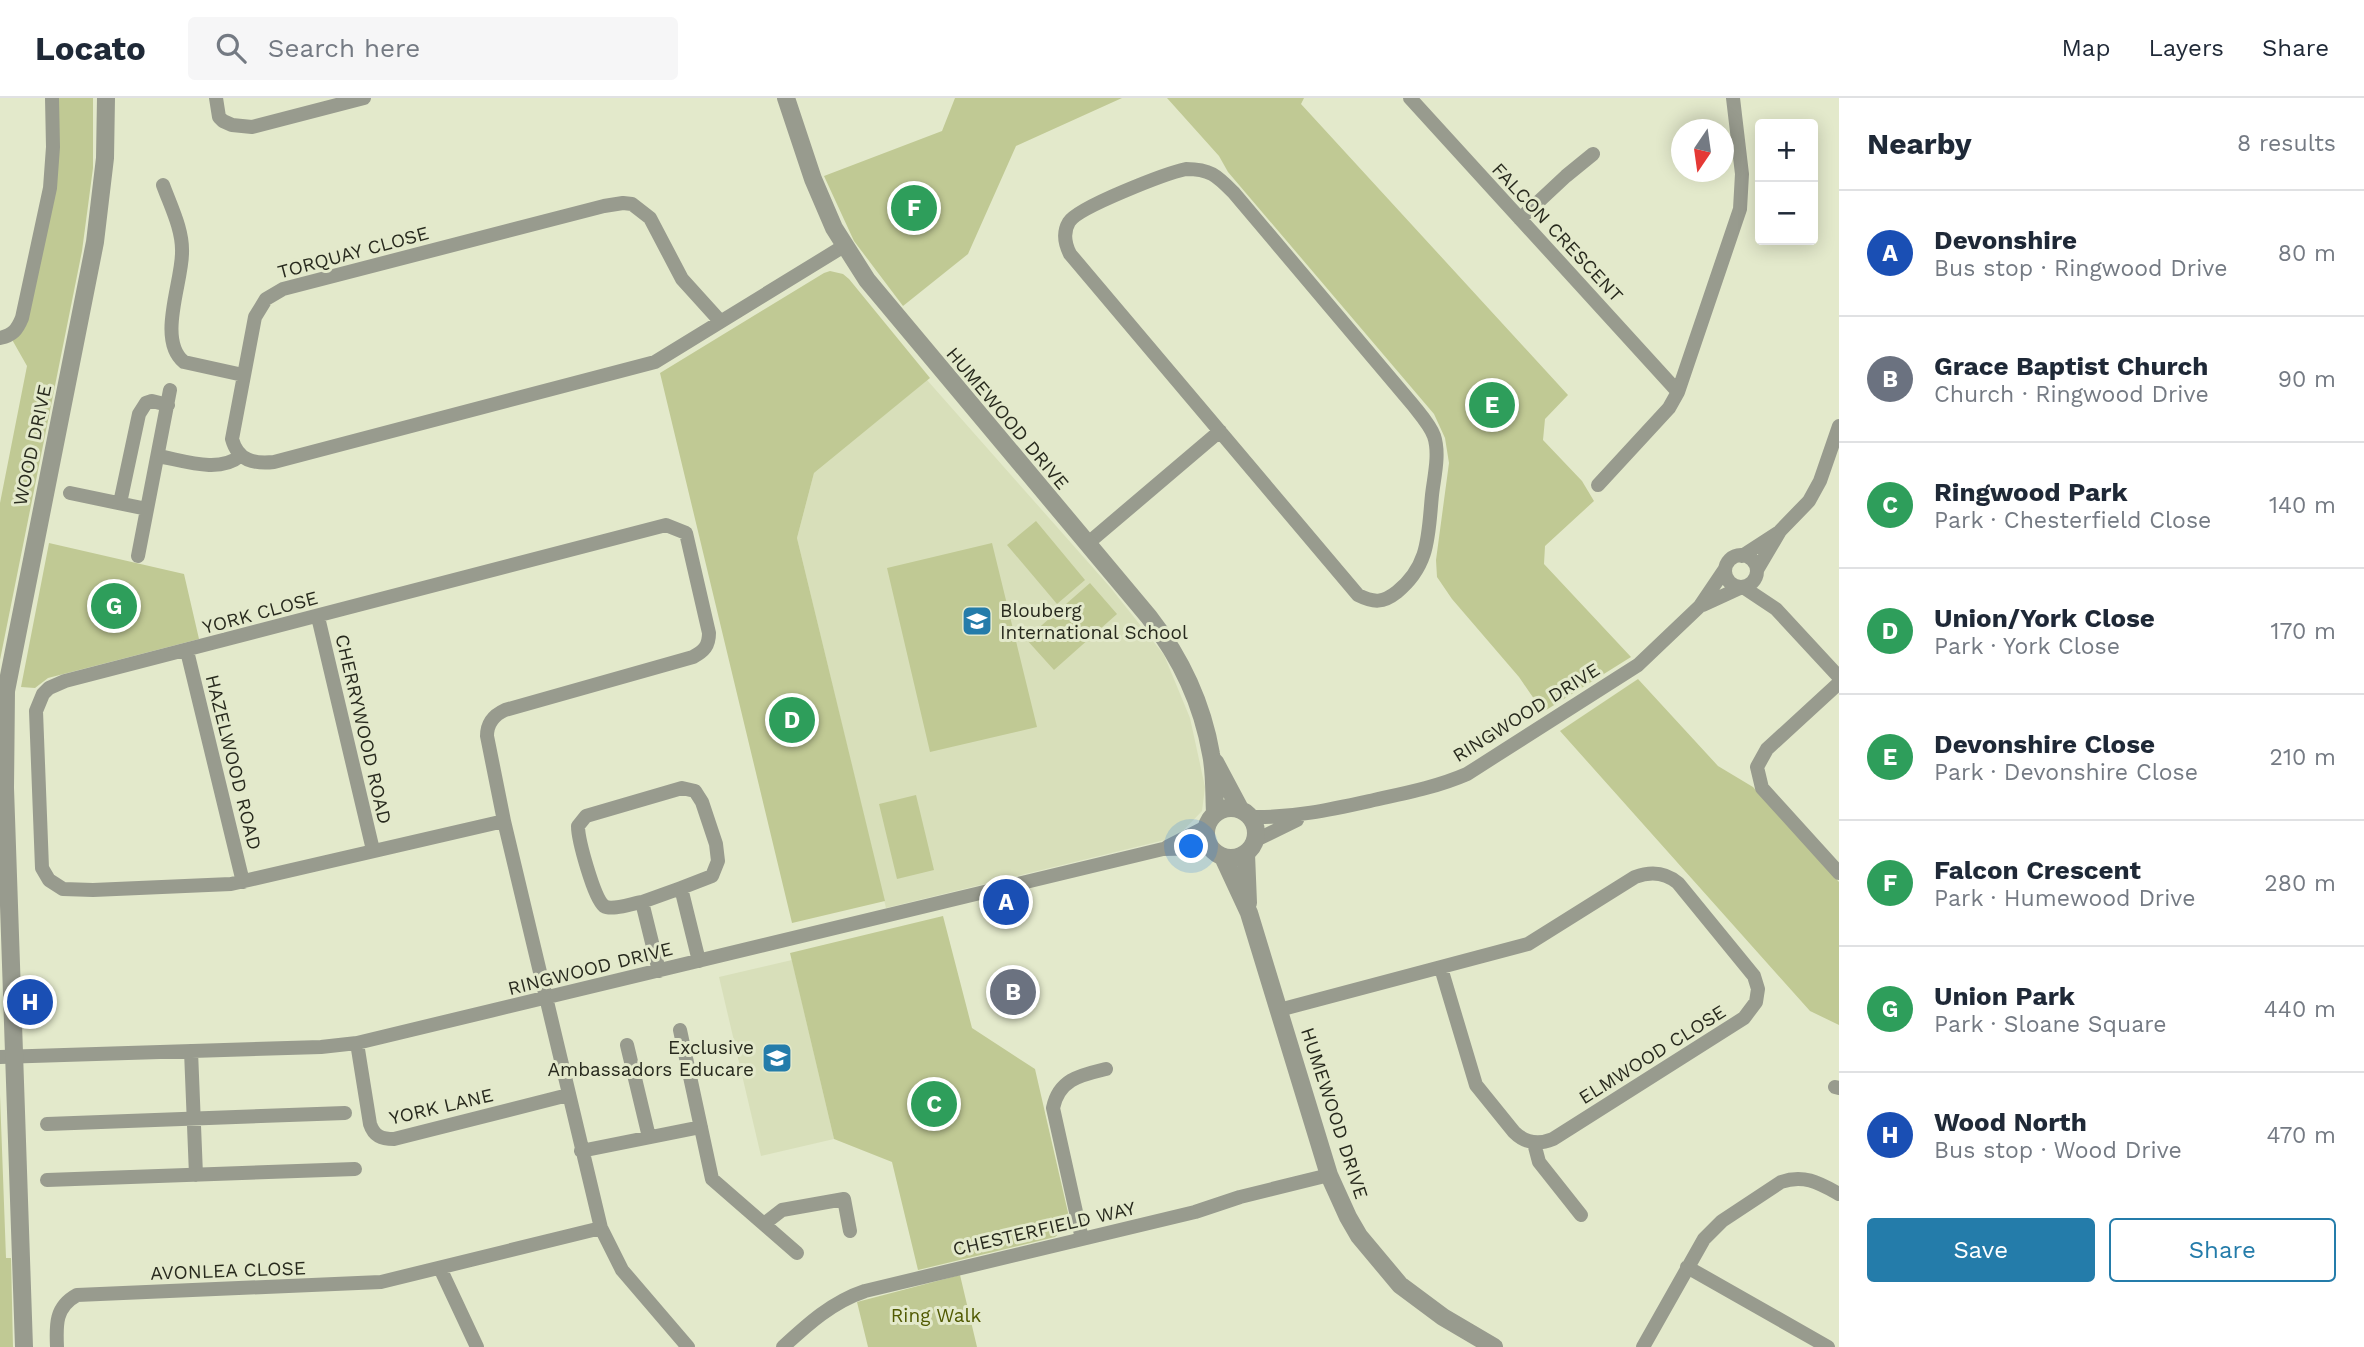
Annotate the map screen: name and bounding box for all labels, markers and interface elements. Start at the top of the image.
search box [188,17,678,80]
text: Locato [35,29,146,68]
icon: search [212,29,250,67]
text: Search here [268,33,420,63]
text: Map [2062,34,2110,62]
text: Layers [2148,34,2224,62]
text: Share [2262,34,2329,62]
north arrow [1671,119,1734,182]
map controls [1755,119,1818,245]
button: + [1755,119,1818,182]
text: Nearby [1867,126,1972,161]
text: 8 results [2237,130,2336,157]
street label: FALCON CRESCENT [1487,158,1628,307]
pin: F [891,182,937,234]
button: − [1755,182,1818,245]
street label: TORQUAY CLOSE [275,221,431,284]
text: Devonshire [1934,225,2077,255]
text: A [1882,240,1898,267]
text: 80 m [2278,240,2336,267]
text: Bus stop · Ringwood Drive [1934,255,2228,282]
street label: HUMEWOOD DRIVE [941,342,1074,494]
text: Grace Baptist Church [1934,351,2208,381]
text: B [1882,366,1898,393]
text: 90 m [2278,366,2336,393]
pin: E [1469,379,1515,431]
text: Church · Ringwood Drive [1934,381,2209,408]
street label: WOOD DRIVE [8,383,57,508]
text: Ringwood Park [1934,477,2128,507]
text: C [1882,492,1898,519]
text: 140 m [2269,492,2336,519]
text: Park · Chesterfield Close [1934,507,2211,534]
pin: G [91,580,137,632]
street label: YORK CLOSE [200,586,320,639]
place label: Blouberg International School [1000,599,1188,644]
text: Union/York Close [1934,603,2155,633]
school or university icon: Blouberg International School [960,604,994,638]
text: D [1882,618,1898,645]
text: 170 m [2271,618,2336,645]
street label: CHERRYWOOD ROAD [330,632,397,826]
text: Park · York Close [1934,633,2120,660]
street label: RINGWOOD DRIVE [1449,658,1604,767]
street label: HAZELWOOD ROAD [201,672,266,852]
pin: D [769,694,815,746]
text: Devonshire Close [1934,729,2155,759]
text: E [1883,744,1897,771]
text: 210 m [2270,744,2336,771]
text: Park · Devonshire Close [1934,759,2198,786]
your location [1174,829,1208,863]
text: Falcon Crescent [1934,855,2141,885]
text: F [1883,870,1897,897]
text: 280 m [2264,870,2336,897]
pin: A [983,876,1029,928]
text: Park · Humewood Drive [1934,885,2196,912]
street label: RINGWOOD DRIVE [505,937,675,1000]
pin: B [990,966,1036,1018]
pin: H [7,976,53,1028]
text: Union Park [1934,981,2075,1011]
text: G [1882,996,1898,1023]
text: 440 m [2264,996,2336,1023]
street label: ELMWOOD CLOSE [1575,1000,1730,1109]
text: Park · Sloane Square [1934,1011,2166,1038]
street label: HUMEWOOD DRIVE [1296,1025,1373,1202]
place label: Exclusive Ambassadors Educare [548,1036,754,1081]
school or university icon: Exclusive Ambassadors Educare [760,1041,794,1075]
pin: C [911,1078,957,1130]
street label: YORK LANE [387,1083,495,1130]
text: Wood North [1934,1107,2087,1137]
text: H [1881,1122,1899,1149]
text: 470 m [2267,1122,2336,1149]
text: Bus stop · Wood Drive [1934,1137,2182,1164]
street label: CHESTERFIELD WAY [950,1196,1138,1261]
button: Save [1867,1218,2095,1282]
button: Share [2109,1218,2336,1282]
street label: AVONLEA CLOSE [150,1256,306,1285]
park label: Ring Walk [891,1304,981,1327]

